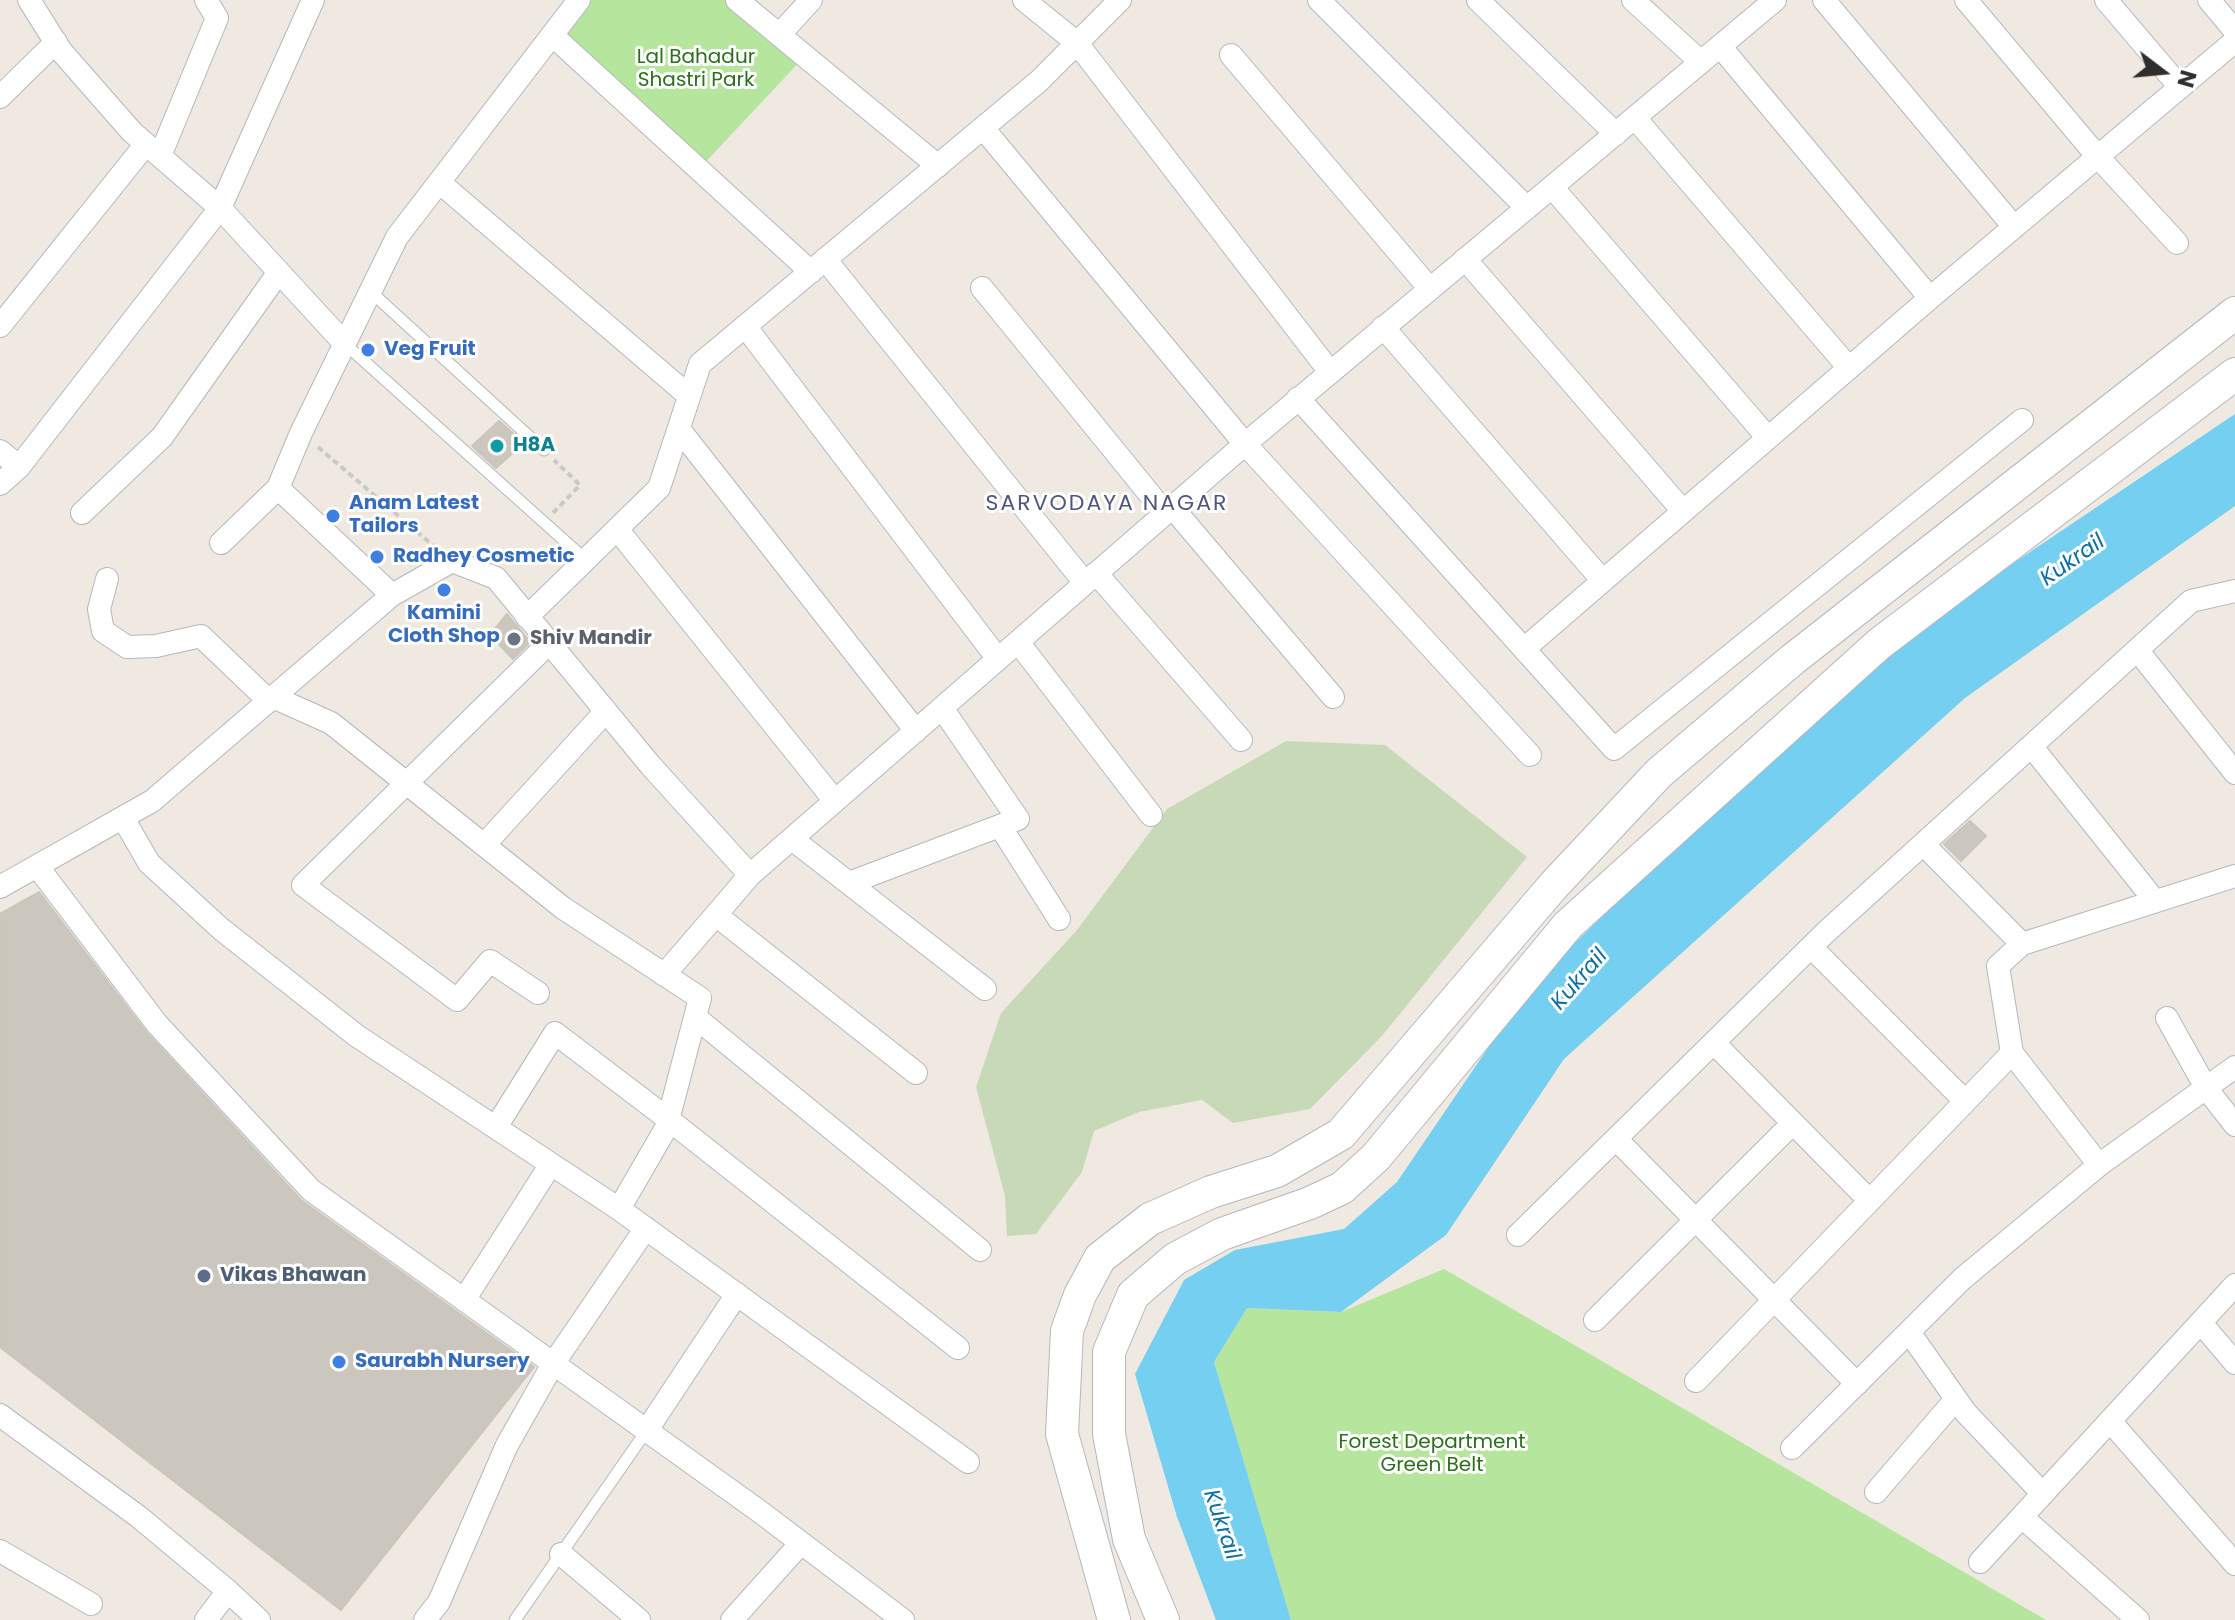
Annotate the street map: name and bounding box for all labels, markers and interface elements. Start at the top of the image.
north arrow [2123,32,2203,112]
park label: Lal Bahadur Shastri Park [637,46,755,93]
text: N [2169,67,2204,91]
place label: Veg Fruit [384,338,476,362]
marker: Veg Fruit [359,341,377,359]
place label: H8A [513,434,555,458]
marker: H8A [488,437,506,455]
district label: SARVODAYA NAGAR [986,491,1228,517]
place label: Anam Latest Tailors [349,492,479,539]
marker: Anam Latest Tailors [324,507,342,525]
water label: Kukrail [2036,529,2110,593]
place label: Radhey Cosmetic [393,545,575,569]
marker: Radhey Cosmetic [368,548,386,566]
marker: Kamini Cloth Shop [435,581,453,599]
place label: Kamini Cloth Shop [388,602,500,649]
place label: Shiv Mandir [530,627,652,651]
marker: Shiv Mandir [505,630,523,648]
water label: Kukrail [1546,944,1614,1016]
place label: Vikas Bhawan [220,1264,366,1288]
marker: Vikas Bhawan [195,1267,213,1285]
place label: Saurabh Nursery [355,1350,530,1374]
marker: Saurabh Nursery [330,1353,348,1371]
park label: Forest Department Green Belt [1338,1431,1526,1478]
water label: Kukrail [1197,1486,1245,1564]

